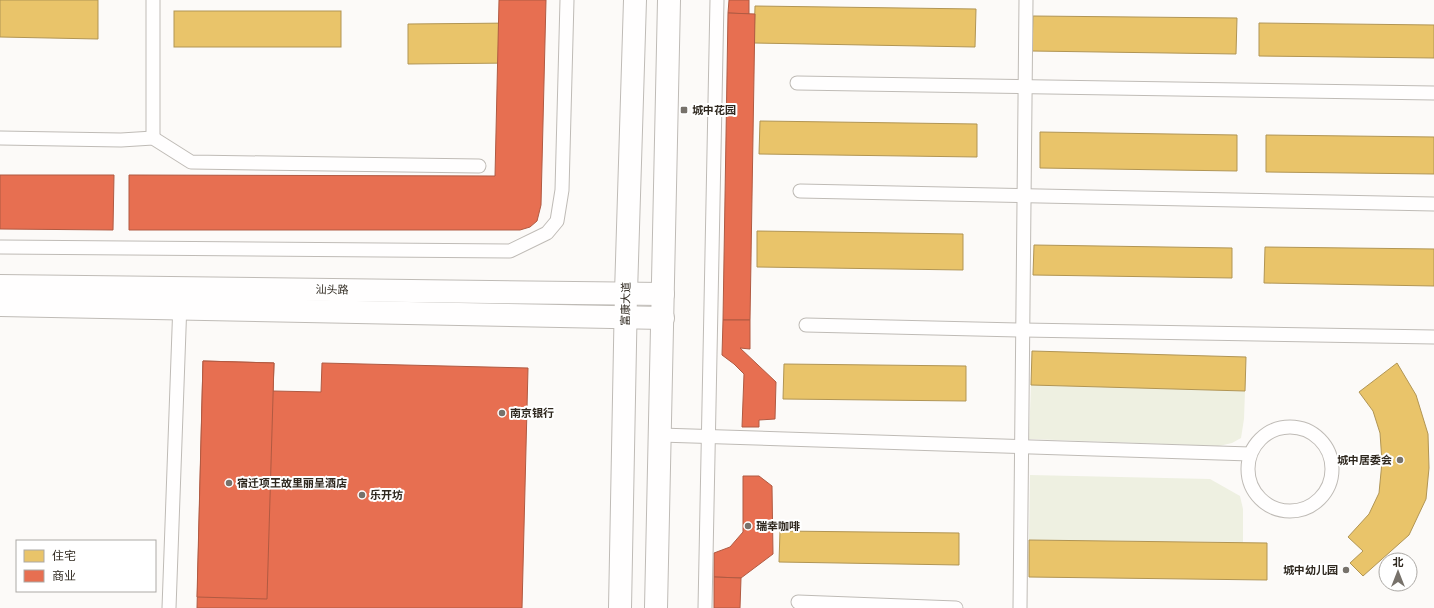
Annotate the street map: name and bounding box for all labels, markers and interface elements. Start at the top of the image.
place label: 城中花园 [692,104,736,116]
marker: 城中花园 [679,105,689,115]
street label: 富康大道 [619,282,632,326]
street label: 汕头路 [315,283,349,296]
place label: 南京银行 [510,407,554,419]
marker: 南京银行 [497,408,507,418]
place label: 城中居委会 [1337,454,1392,466]
marker: 城中居委会 [1395,455,1405,465]
place label: 宿迁项王故里丽呈酒店 [237,477,347,489]
marker: 宿迁项王故里丽呈酒店 [224,478,234,488]
place label: 乐开坊 [370,489,403,501]
marker: 乐开坊 [357,490,367,500]
marker: 瑞幸咖啡 [743,521,753,531]
place label: 瑞幸咖啡 [756,521,800,532]
legend [16,540,156,592]
text: 住宅 [52,549,76,562]
north arrow [1378,552,1418,592]
text: 北 [1393,557,1404,568]
place label: 城中幼儿园 [1283,564,1338,576]
marker: 城中幼儿园 [1341,565,1351,575]
text: 商业 [52,569,76,582]

